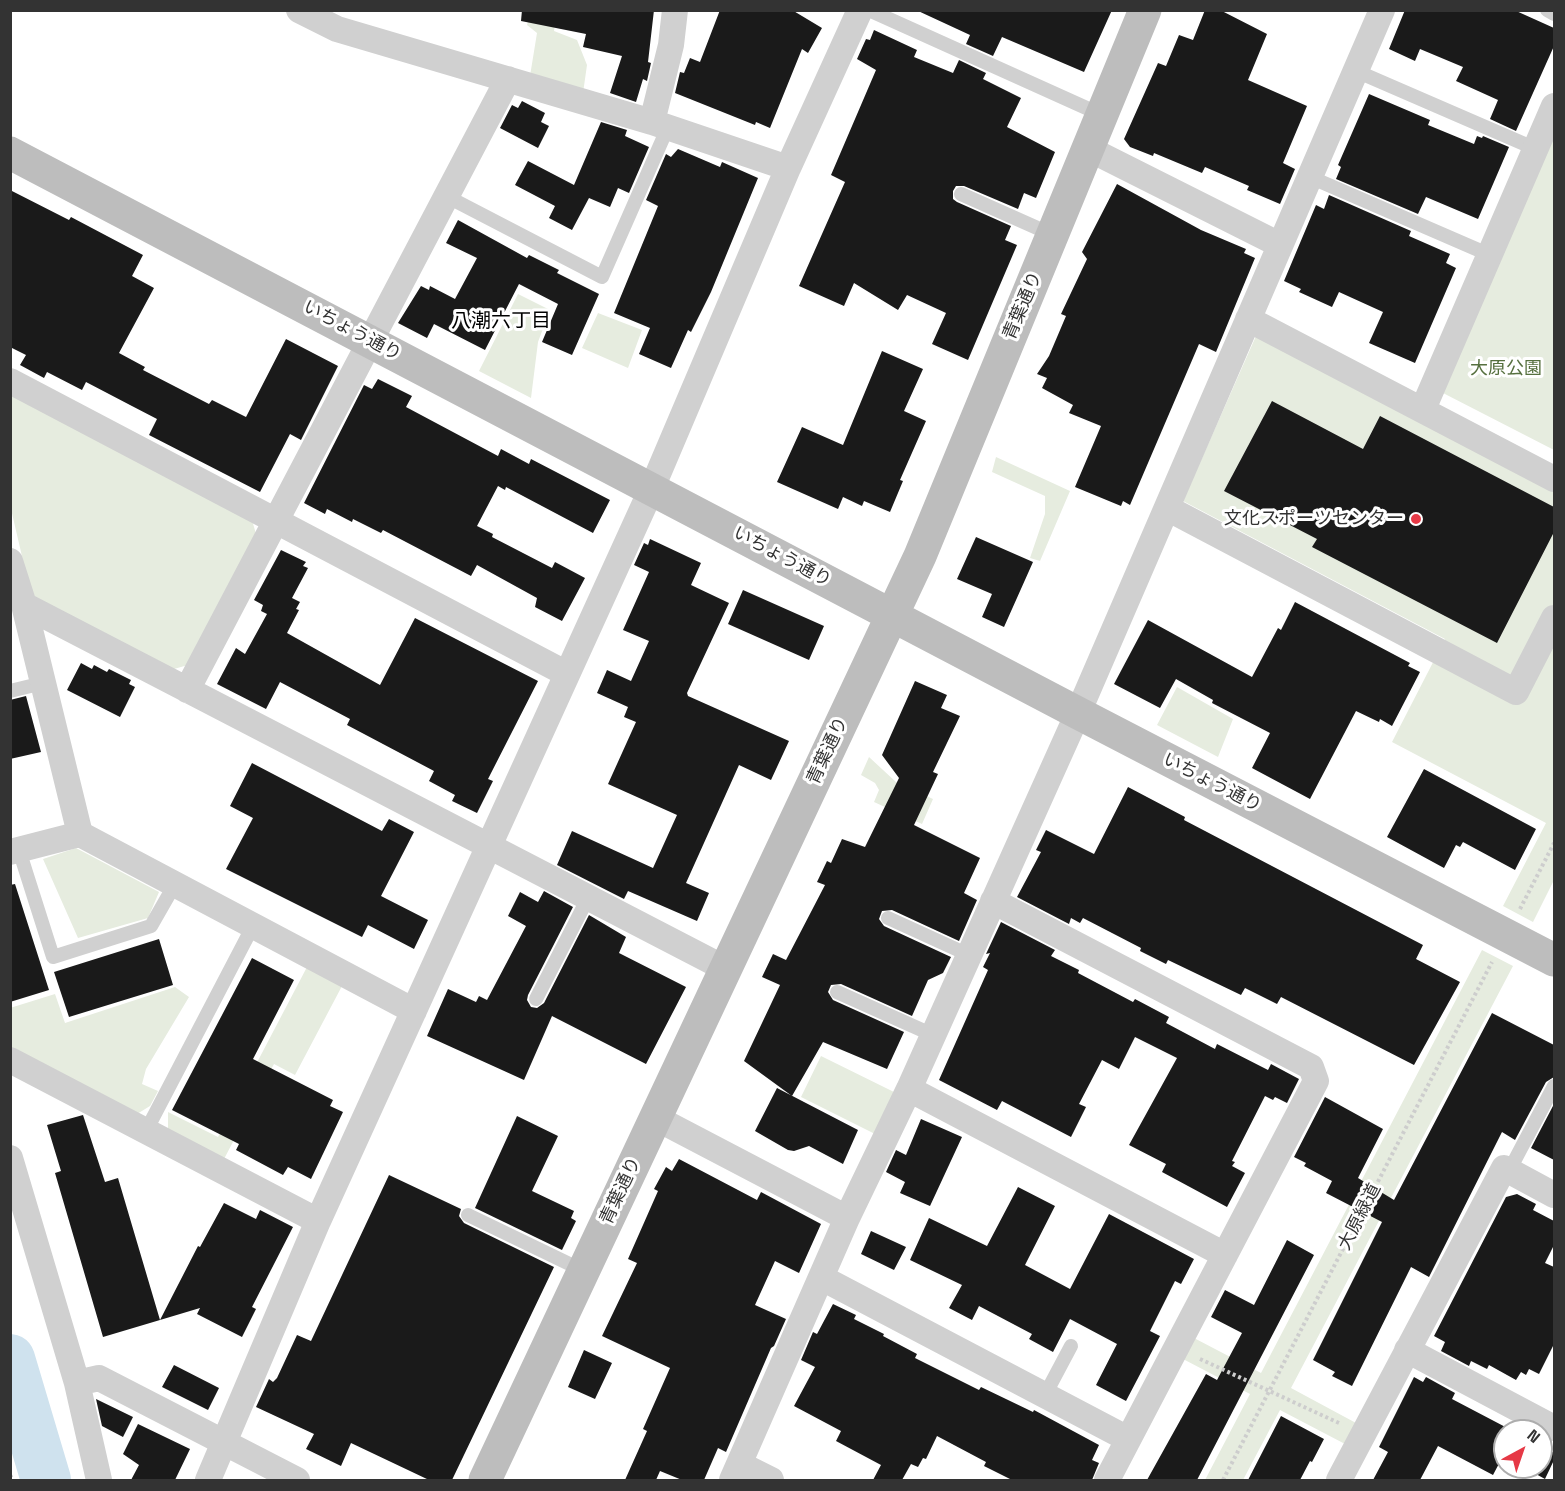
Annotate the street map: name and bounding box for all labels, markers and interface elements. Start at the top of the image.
street label: 青葉通り [999,269,1047,343]
street label: いちょう通り [299,296,405,366]
district label: 八潮六丁目 [451,310,551,334]
park label: 大原公園 [1470,358,1542,380]
place label: 文化スポーツセンター [1224,508,1404,530]
marker: 文化スポーツセンター [1409,512,1423,526]
street label: いちょう通り [729,522,835,592]
street label: 青葉通り [803,714,853,788]
street label: いちょう通り [1159,749,1265,817]
street label: 青葉通り [596,1154,646,1228]
street label: 大原緑道 [1334,1180,1386,1254]
north arrow [1493,1419,1553,1479]
text: N [1523,1425,1544,1448]

